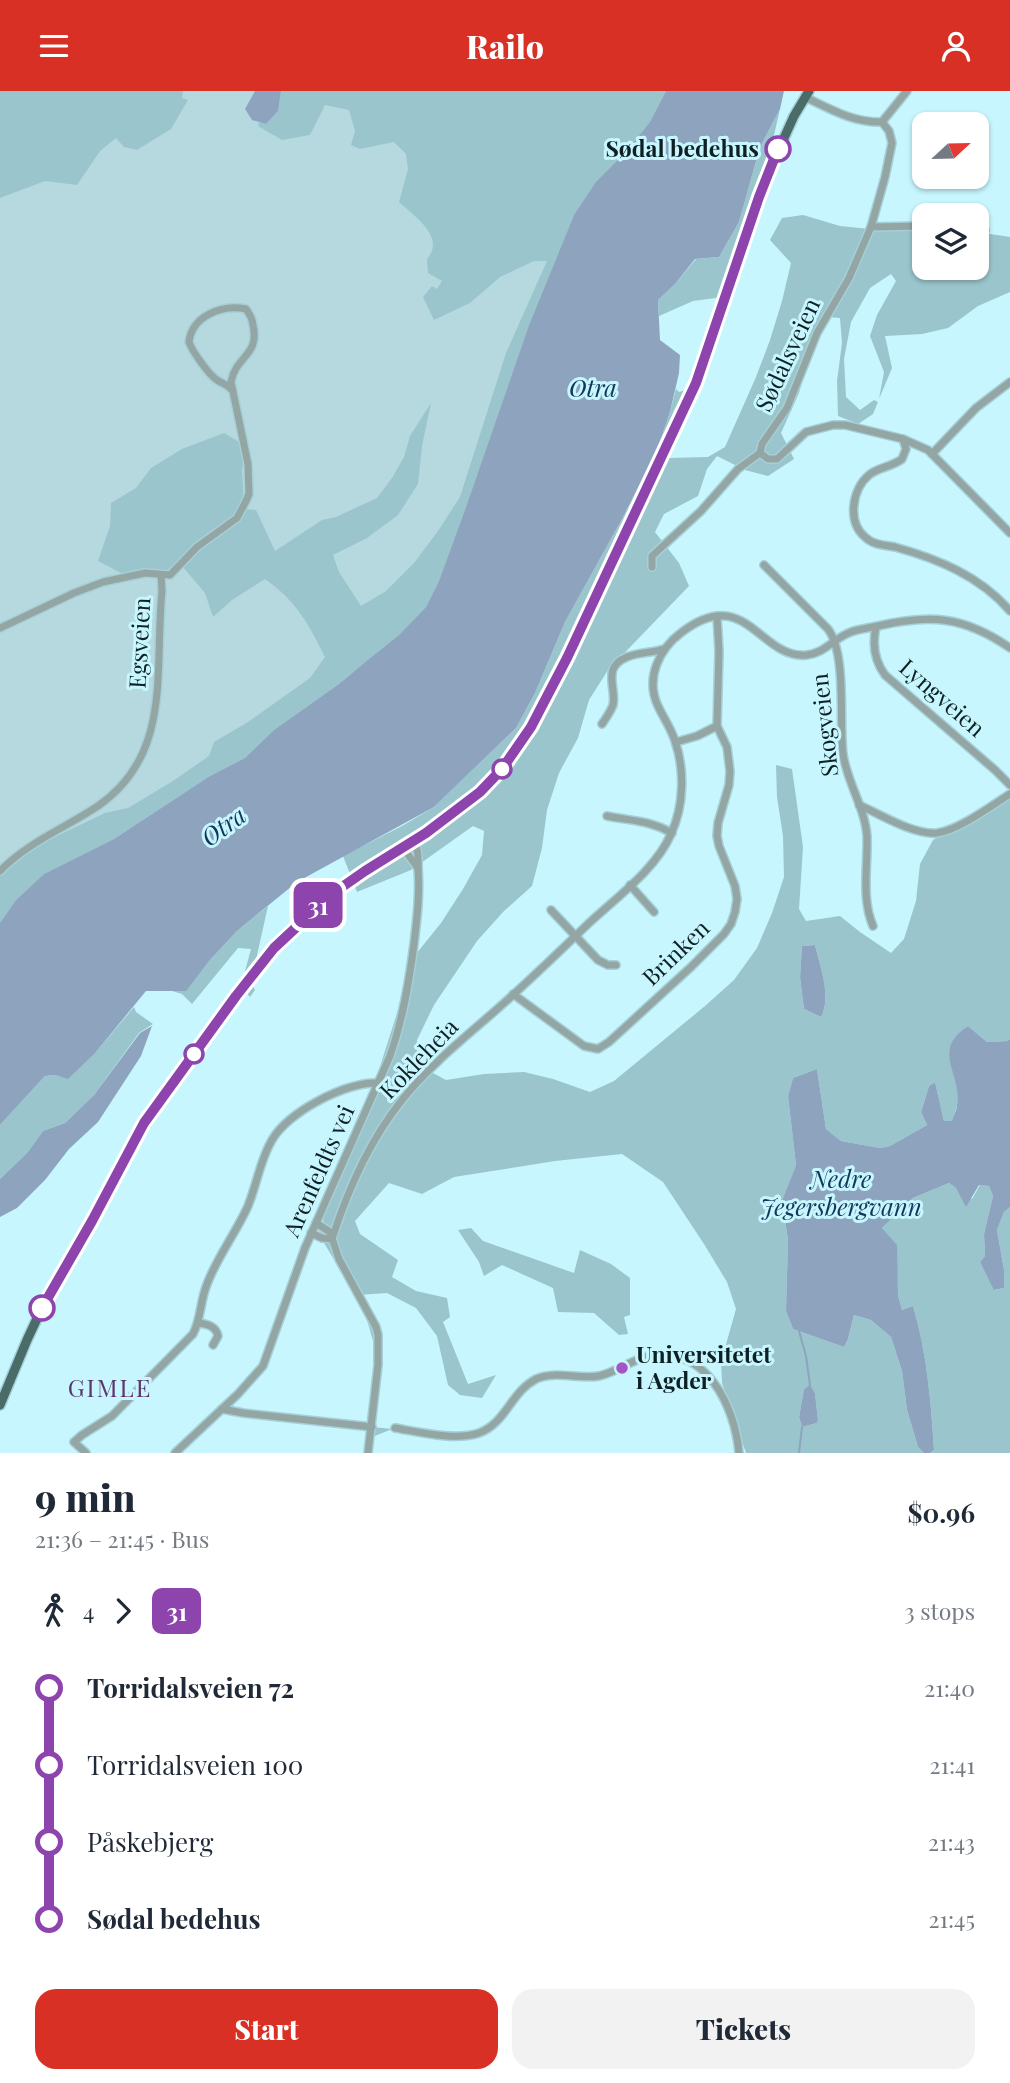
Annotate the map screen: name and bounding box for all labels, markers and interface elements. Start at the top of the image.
text: Railo [466,24,544,67]
icon: menu [35,27,73,65]
icon: person [937,27,975,65]
north arrow [912,112,989,189]
map controls [912,112,989,280]
place label: Sødal bedehus [605,132,759,163]
marker: Sødal bedehus [765,136,791,162]
button: layers [912,203,989,280]
street label: Sødalsveien [747,293,826,416]
water label: Otra [569,371,617,403]
street label: Egsveien [121,596,156,689]
street label: Lyngveien [894,651,993,743]
street label: Skogveien [803,672,844,778]
unlabelled marker [492,759,512,779]
water label: Otra [194,798,252,852]
line badge: 31 [286,882,350,928]
text: 31 [308,889,328,921]
street label: Brinken [635,912,716,992]
street label: Kokleheia [372,1011,464,1105]
unlabelled marker [184,1044,204,1064]
street label: Arenfeldts vei [274,1099,361,1242]
water label: Nedre Jegersbergvann [760,1162,922,1222]
unlabelled marker [29,1295,55,1321]
place label: Universitetet i Agder [636,1338,772,1395]
marker: Universitetet i Agder [614,1360,630,1376]
district label: GIMLE [68,1371,152,1403]
text: 9 min [35,1471,136,1522]
text: $0.96 [908,1495,975,1530]
text: 21:36 – 21:45 · Bus [35,1523,209,1554]
icon: walk [35,1592,73,1630]
icon: forward [104,1592,142,1630]
text: 4 [83,1595,94,1626]
text: 31 [166,1595,187,1627]
text: 3 stops [904,1595,975,1626]
text: Torridalsveien 72 [87,1670,294,1705]
text: 21:40 [924,1672,975,1703]
text: Torridalsveien 100 [87,1747,303,1782]
text: 21:41 [929,1749,975,1780]
text: Påskebjerg [87,1824,213,1859]
text: 21:43 [928,1826,975,1857]
text: Sødal bedehus [87,1901,261,1936]
text: 21:45 [928,1903,975,1934]
button: Start [35,1989,498,2069]
button: Tickets [512,1989,975,2069]

